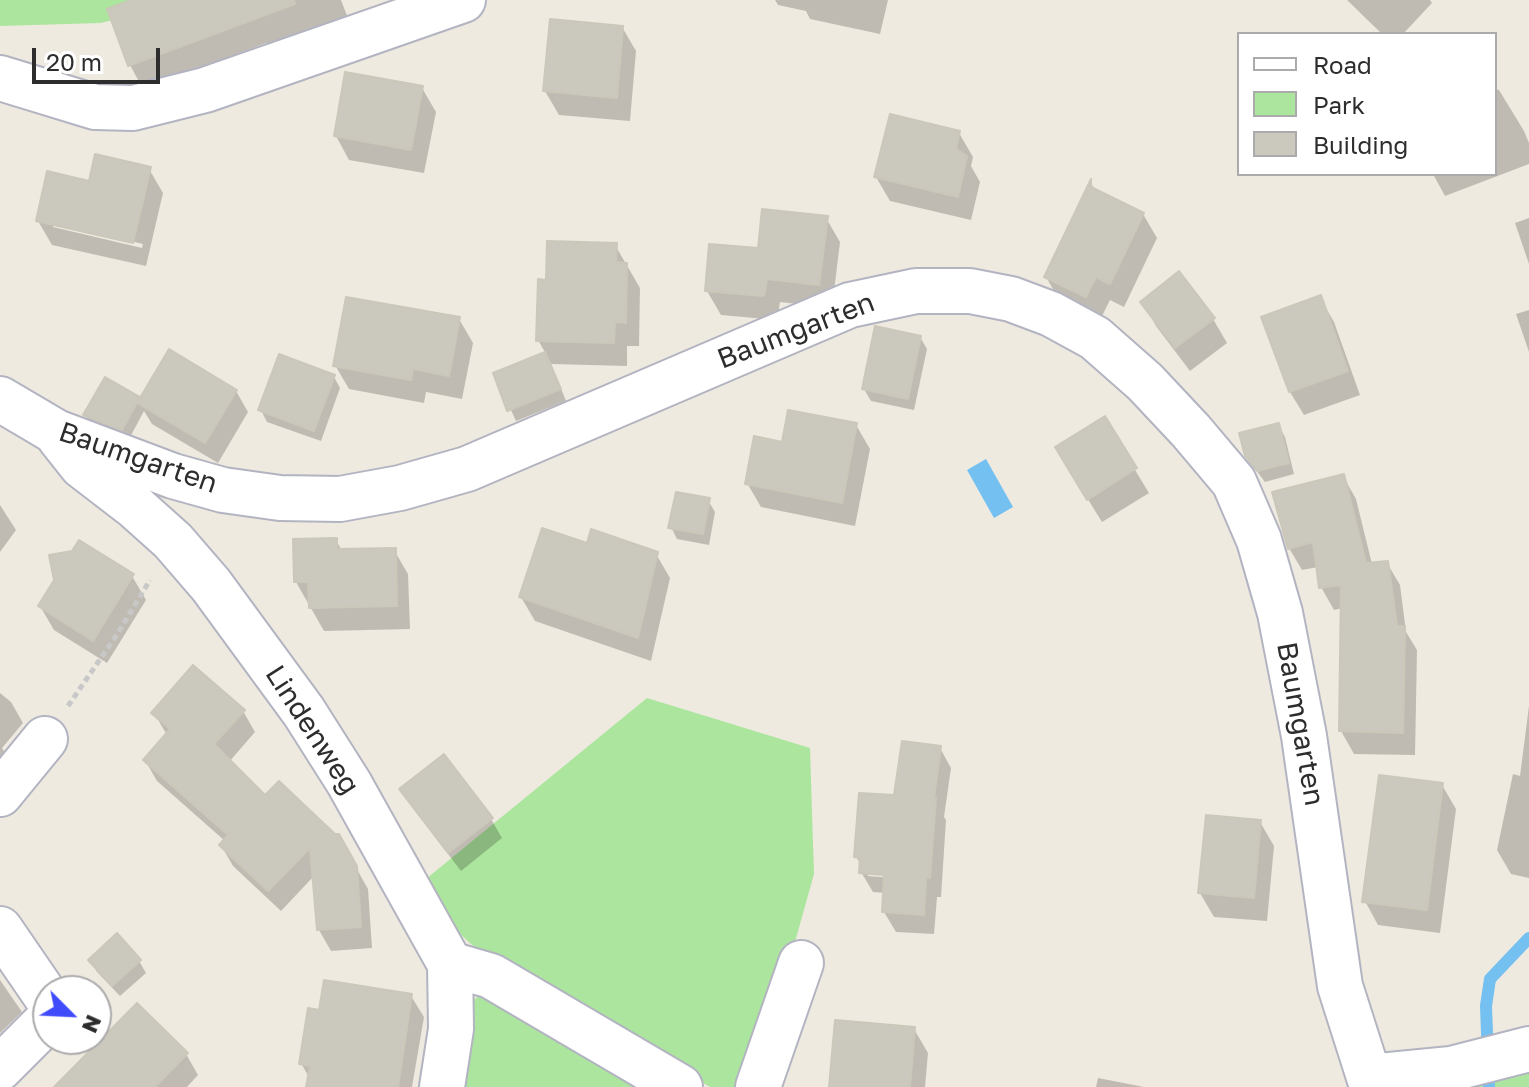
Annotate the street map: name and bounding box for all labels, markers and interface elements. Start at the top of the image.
scale bar [36,32,164,82]
legend [1237,32,1497,176]
text: 20 m [46,47,102,76]
text: Road [1313,50,1372,79]
text: Park [1313,90,1365,119]
text: Building [1313,130,1408,159]
street label: Baumgarten [713,286,879,376]
street label: Baumgarten [54,415,222,501]
street label: Baumgarten [1269,640,1331,808]
street label: Lindenweg [258,659,366,801]
north arrow [32,975,112,1055]
text: N [77,1011,108,1037]

